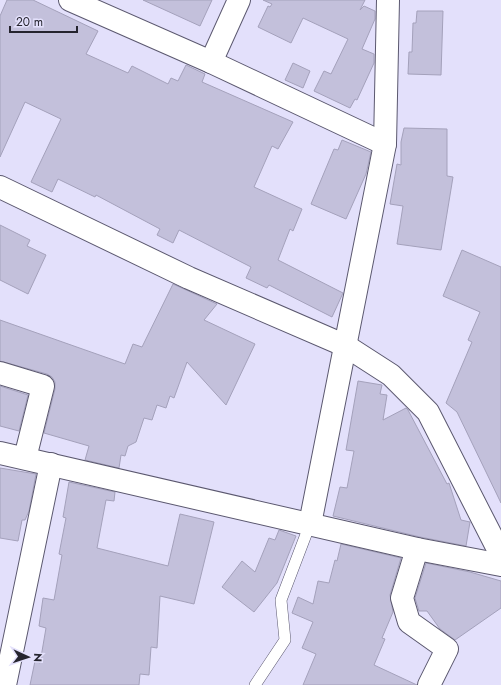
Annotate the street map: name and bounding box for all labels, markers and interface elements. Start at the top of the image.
scale bar [10,8,77,34]
text: 20 m [16,13,43,31]
north arrow [8,637,48,677]
text: N [30,653,46,662]

